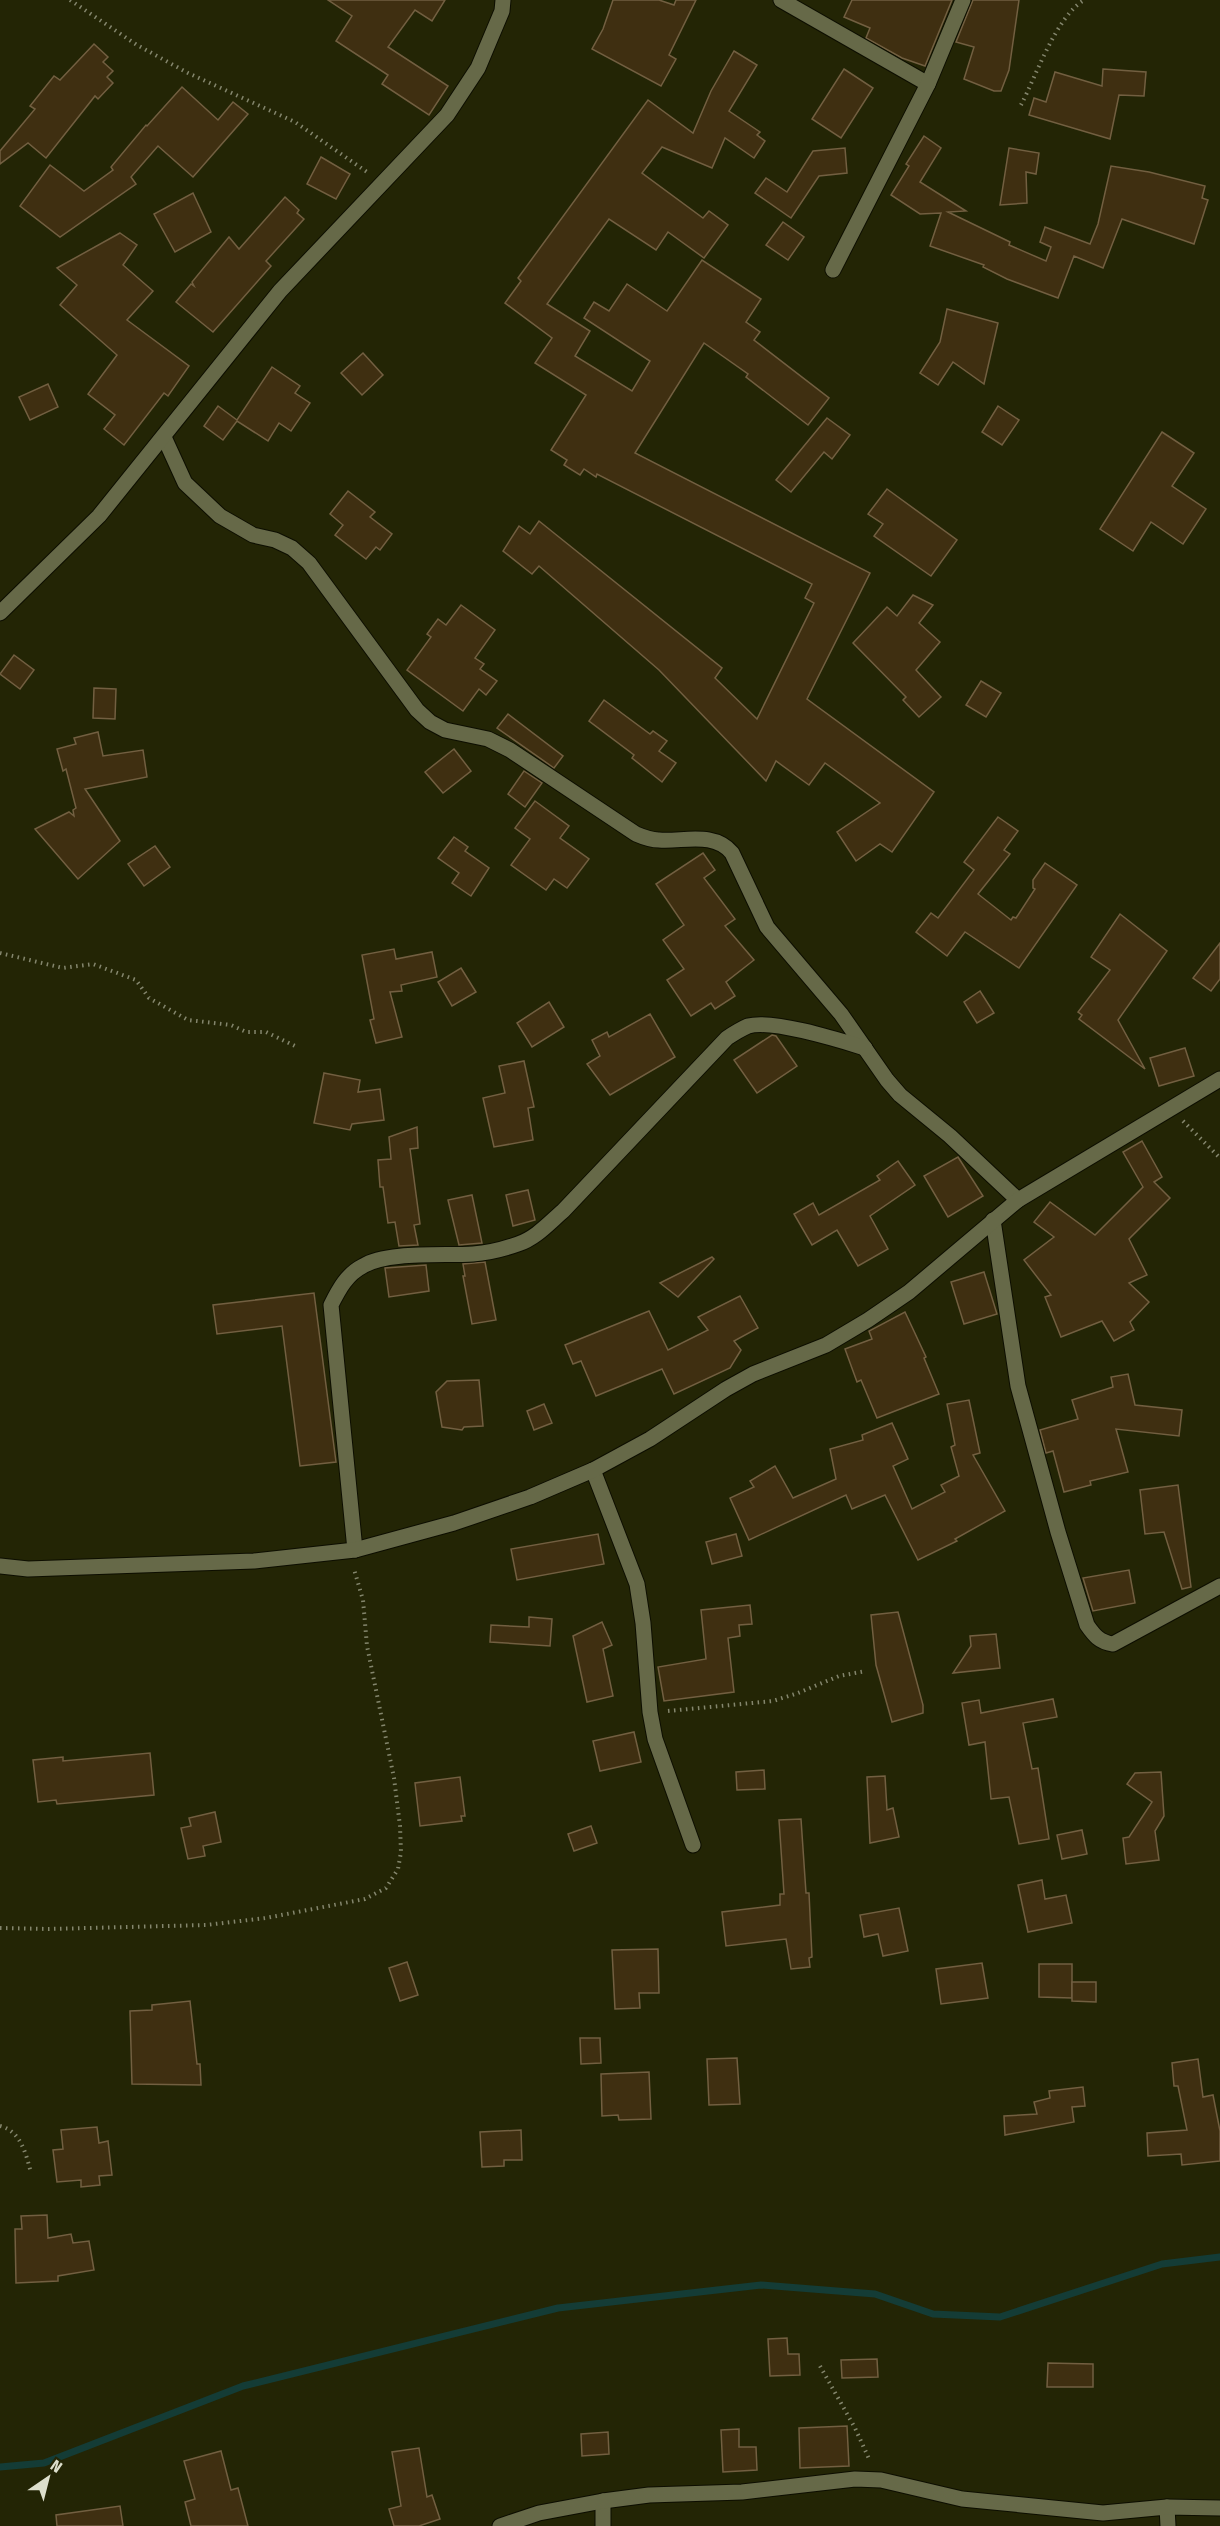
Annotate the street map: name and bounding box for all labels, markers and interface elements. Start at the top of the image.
north arrow [18,2448,78,2508]
text: N [47,2456,66,2477]

